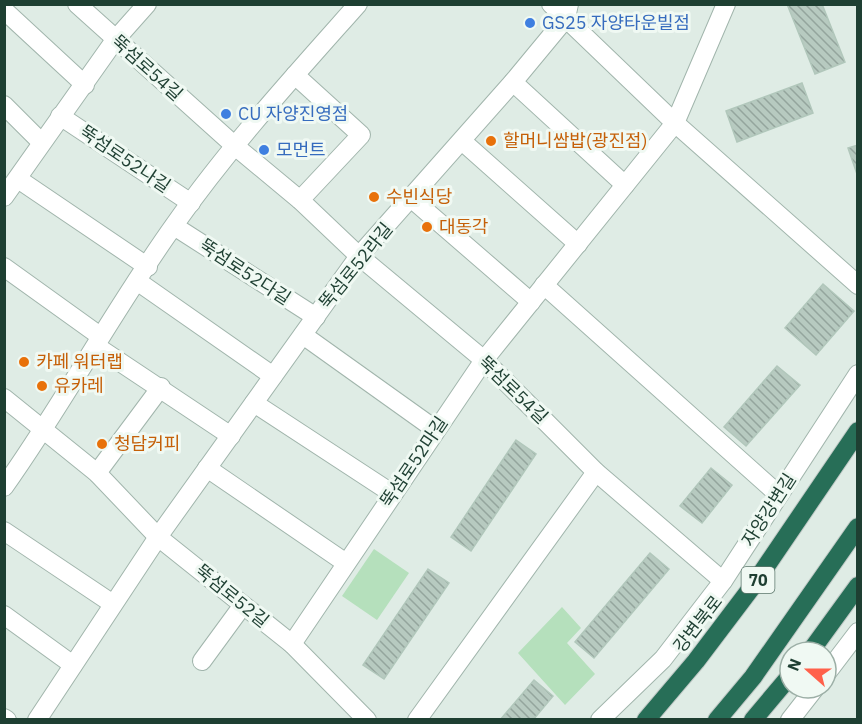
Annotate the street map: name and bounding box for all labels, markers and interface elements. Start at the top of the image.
place label: GS25 자양타운빌점 [542,11,690,34]
marker: GS25 자양타운빌점 [523,16,537,30]
street label: 뚝섬로54길 [107,30,188,106]
place label: CU 자양진영점 [238,102,348,125]
marker: CU 자양진영점 [219,107,233,121]
street label: 뚝섬로52나길 [76,120,175,197]
place label: 할머니쌈밥(광진점) [503,129,648,152]
marker: 할머니쌈밥(광진점) [484,134,498,148]
place label: 모먼트 [276,138,326,161]
marker: 모먼트 [257,143,271,157]
place label: 수빈식당 [386,185,452,208]
marker: 수빈식당 [367,190,381,204]
place label: 대동각 [439,215,489,238]
street label: 뚝섬로52라길 [314,218,397,313]
marker: 대동각 [420,220,434,234]
street label: 뚝섬로52다길 [195,234,295,310]
place label: 카페 워터랩 [36,350,123,373]
street label: 뚝섬로54길 [474,351,553,428]
marker: 카페 워터랩 [17,355,31,369]
place label: 유카레 [54,374,104,397]
marker: 유카레 [35,379,49,393]
street label: 뚝섬로52마길 [375,412,452,511]
place label: 청담커피 [114,432,180,455]
marker: 청담커피 [95,437,109,451]
street label: 자양강변길 [736,469,801,551]
street label: 뚝섬로52길 [191,559,274,632]
road number: 70 [742,567,774,593]
street label: 강변북로 [668,591,727,657]
north arrow [778,640,838,700]
text: N [783,656,805,674]

